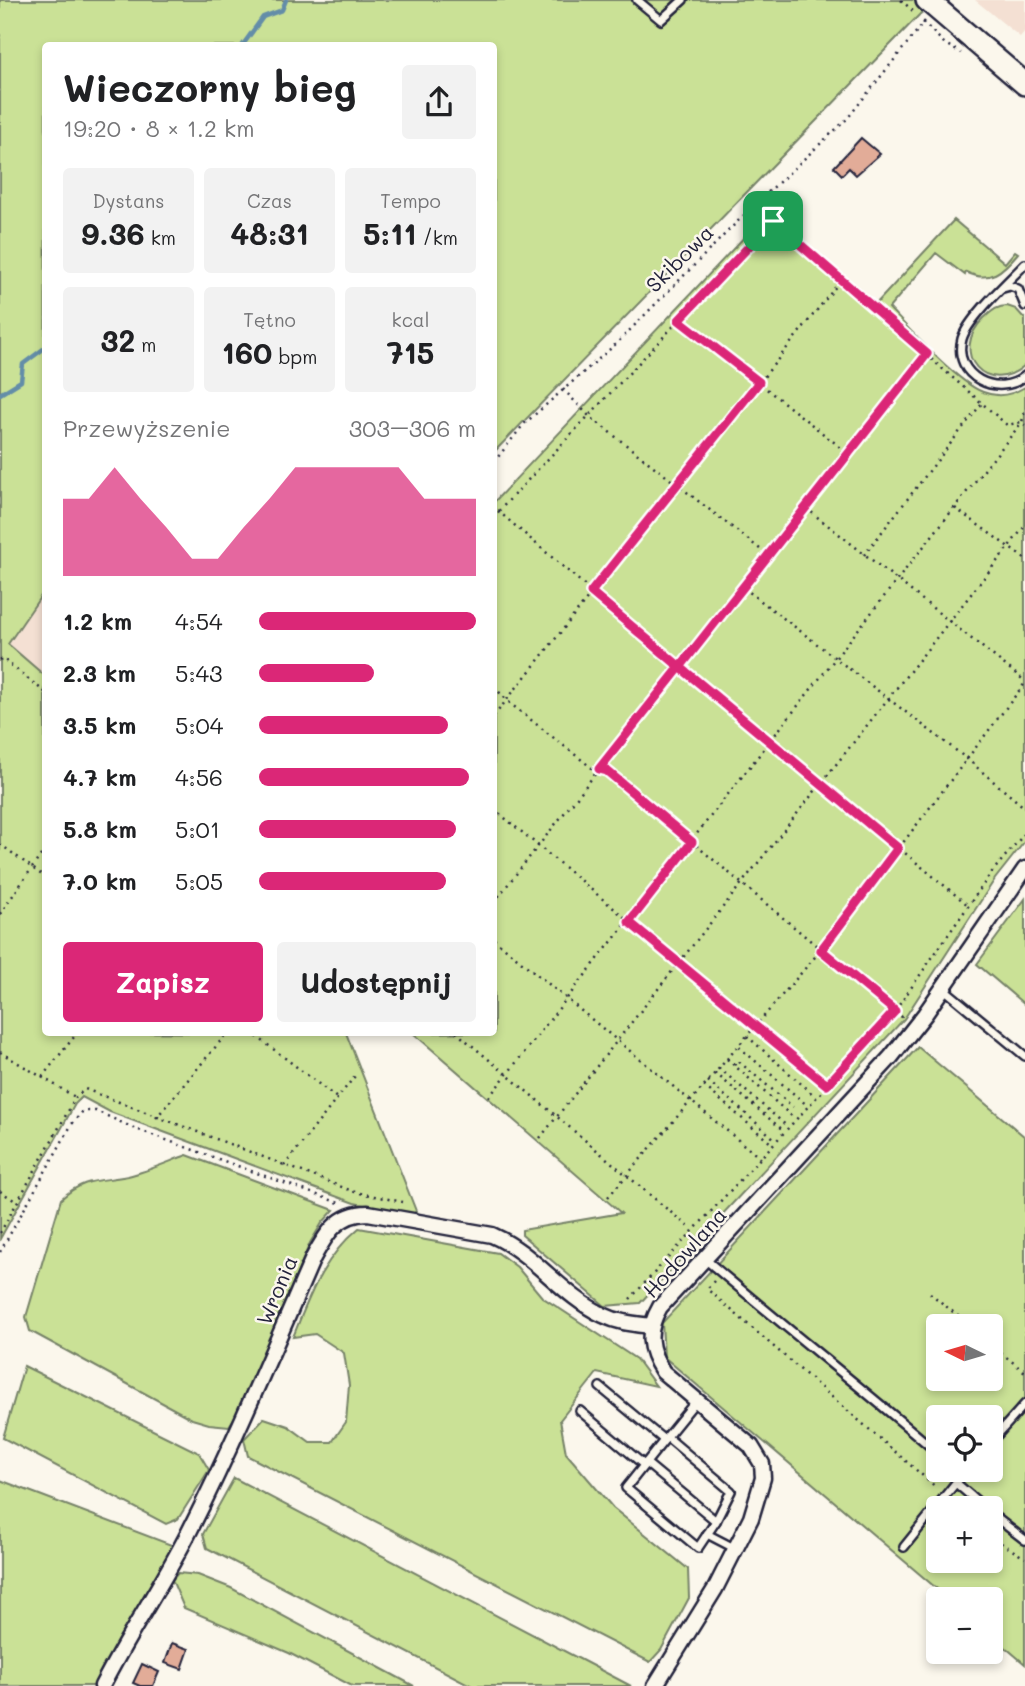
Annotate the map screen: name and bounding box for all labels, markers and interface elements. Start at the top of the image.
text: Wieczorny bieg [63,62,356,112]
button: share [402,65,476,139]
text: 19:20 · 8 × 1.2 km [63,113,255,143]
text: Dystans [92,188,165,213]
text: Czas [247,188,292,213]
text: Tempo [380,188,441,213]
pin [743,191,803,251]
icon: arrive [754,202,792,240]
text: 9.36 [81,213,145,253]
text: 48:31 [230,213,309,253]
text: 5:11 [363,213,417,253]
street label: Skibowa [640,219,718,297]
text: km [145,225,176,250]
text: /km [417,225,458,250]
text: Tętno [243,307,296,332]
text: kcal [392,307,429,332]
text: 32 [100,320,135,360]
text: m [135,332,157,357]
text: 160 [222,332,272,372]
text: 715 [387,332,434,372]
text: bpm [272,344,317,369]
text: Przewyższenie [63,413,231,443]
text: 303–306 m [349,413,476,443]
text: 1.2 km [63,606,132,636]
text: 4:54 [175,606,223,636]
text: 2.3 km [63,658,136,688]
text: 5:43 [175,658,223,688]
text: 3.5 km [63,710,136,740]
text: 5:04 [175,710,223,740]
text: 4.7 km [63,762,136,792]
text: 4:56 [175,762,223,792]
text: 5.8 km [63,814,137,844]
text: 5:01 [175,814,220,844]
text: 7.0 km [63,866,137,896]
text: 5:05 [175,866,223,896]
button: Zapisz [63,942,263,1022]
button: Udostępnij [277,942,476,1022]
street label: Hodowlana [636,1201,732,1303]
street label: Wronia [249,1251,303,1329]
north arrow [926,1314,1003,1391]
map controls [926,1314,1003,1664]
button: locate [926,1405,1003,1482]
button: + [926,1496,1003,1573]
button: − [926,1587,1003,1664]

